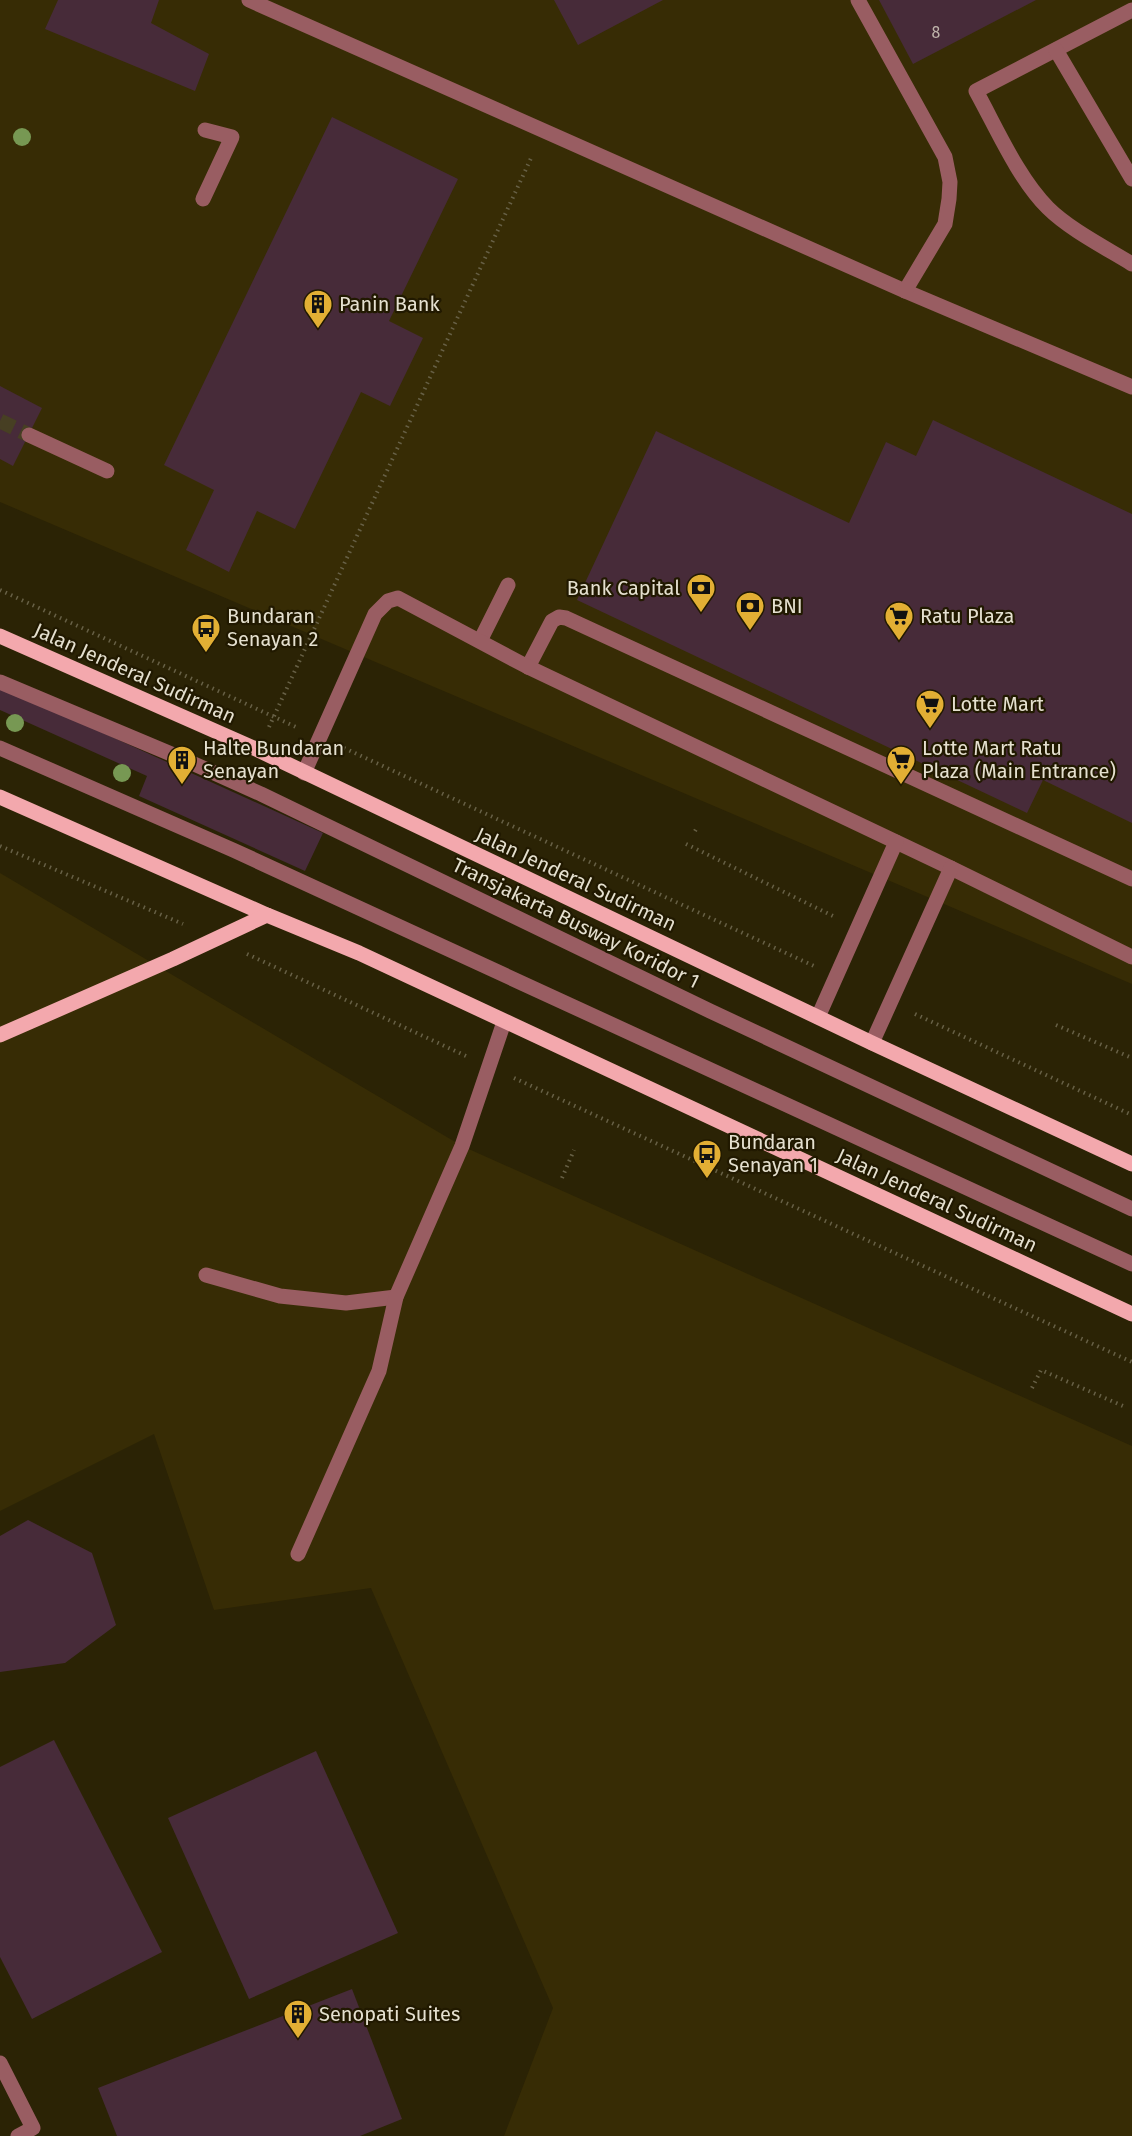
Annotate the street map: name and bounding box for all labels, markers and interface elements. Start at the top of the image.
house number: 8 [932,23,941,42]
building icon: Panin Bank [302,288,334,330]
place label: Panin Bank [339,292,441,316]
bank icon: Bank Capital [685,572,717,614]
place label: Bank Capital [567,576,680,600]
bank icon: BNI [734,590,766,632]
place label: BNI [771,594,803,618]
supermarket icon: Ratu Plaza [883,600,915,642]
place label: Bundaran Senayan 2 [227,604,318,651]
place label: Ratu Plaza [920,604,1014,628]
bus stop icon: Bundaran Senayan 2 [190,612,222,654]
street label: Jalan Jenderal Sudirman [30,618,240,728]
supermarket icon: Lotte Mart [914,688,946,730]
place label: Lotte Mart [951,692,1045,716]
place label: Halte Bundaran Senayan [203,736,344,783]
place label: Lotte Mart Ratu Plaza (Main Entrance) [922,736,1116,783]
building icon: Halte Bundaran Senayan [166,744,198,786]
supermarket icon: Lotte Mart Ratu Plaza (Main Entrance) [885,744,917,786]
street label: Jalan Jenderal Sudirman [472,822,680,936]
street label: Transjakarta Busway Koridor 1 [449,853,703,993]
place label: Bundaran Senayan 1 [728,1130,818,1177]
bus stop icon: Bundaran Senayan 1 [691,1138,723,1180]
street label: Jalan Jenderal Sudirman [833,1143,1041,1257]
building icon: Senopati Suites [282,1998,314,2040]
place label: Senopati Suites [319,2002,460,2026]

